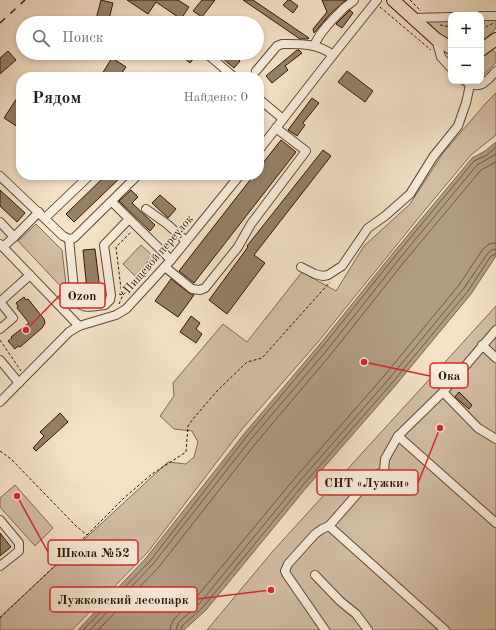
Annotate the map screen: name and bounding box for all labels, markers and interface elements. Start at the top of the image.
map controls [448,12,484,84]
button: + [448,12,484,48]
search box [16,16,264,60]
icon: search [30,27,52,49]
text: Поиск [62,31,103,46]
button: − [448,48,484,84]
text: Рядом [32,90,81,107]
text: Найдено: 0 [184,91,248,104]
street label: Пищевой переулок [122,213,196,296]
callout: Ozon [60,283,105,308]
text: Ozon [67,290,97,303]
callout: Ока [430,363,468,388]
text: Ока [438,370,461,383]
callout: СНТ «Лужки» [317,470,418,495]
text: СНТ «Лужки» [324,477,410,490]
callout: Школа №52 [48,540,138,565]
text: Школа №52 [56,547,130,560]
callout: Лужковский лесопарк [50,587,197,612]
text: Лужковский лесопарк [57,594,189,607]

